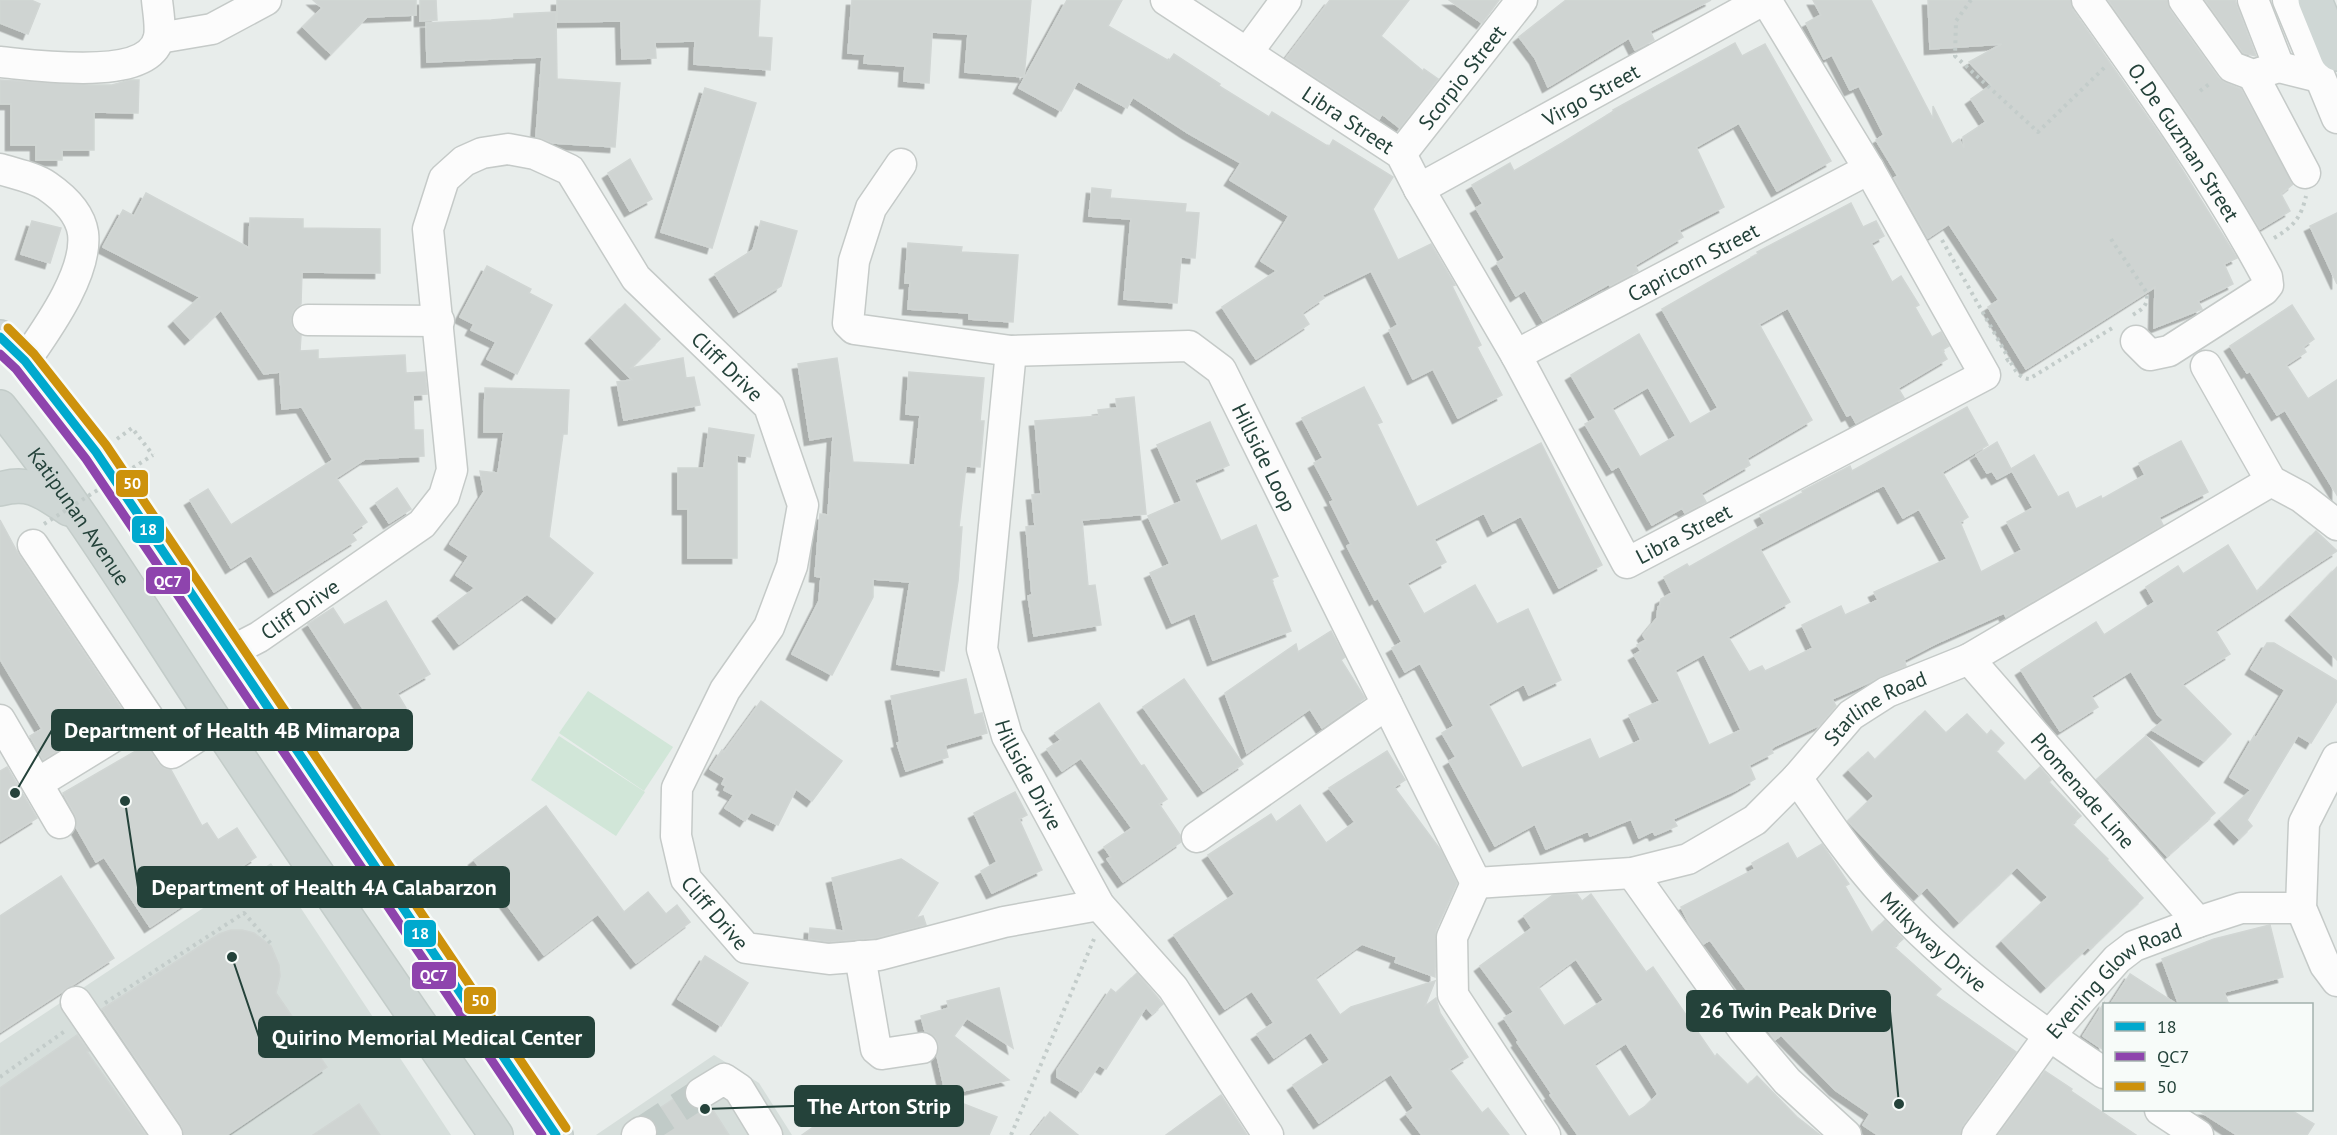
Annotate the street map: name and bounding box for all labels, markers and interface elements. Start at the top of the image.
street label: Scorpio Street [1412,19,1511,135]
street label: Virgo Street [1537,57,1644,133]
street label: O. De Guzman Street [2122,58,2246,226]
street label: Libra Street [1297,80,1400,159]
street label: Capricorn Street [1623,216,1763,307]
street label: Cliff Drive [686,325,769,407]
street label: Hillside Loop [1226,399,1303,516]
street label: Katipunan Avenue [22,442,137,590]
line badge: 50 [115,469,149,498]
text: 50 [123,473,141,493]
street label: Libra Street [1631,497,1736,570]
line badge: 18 [131,515,165,544]
text: 18 [139,519,157,539]
line badge: QC7 [145,566,191,595]
text: QC7 [154,571,182,591]
street label: Cliff Drive [255,572,344,646]
street label: Starline Road [1817,664,1930,751]
callout: Department of Health 4B Mimaropa [52,710,412,750]
text: Department of Health 4B Mimaropa [64,716,400,744]
street label: Hillside Drive [989,716,1069,834]
street label: Promenade Line [2025,727,2141,854]
callout: Department of Health 4A Calabarzon [138,867,509,907]
street label: Cliff Drive [676,870,755,955]
text: Department of Health 4A Calabarzon [151,873,497,901]
street label: Milkyway Drive [1875,886,1993,998]
street label: Evening Glow Road [2040,916,2185,1044]
line badge: 18 [403,919,437,948]
text: 18 [411,923,429,943]
line badge: QC7 [411,961,457,990]
text: QC7 [420,965,448,985]
line badge: 50 [463,986,497,1015]
text: 50 [471,990,489,1010]
callout: 26 Twin Peak Drive [1687,991,1890,1031]
text: 26 Twin Peak Drive [1699,996,1877,1024]
legend [2103,1003,2313,1111]
text: 18 [2157,1015,2177,1038]
callout: Quirino Memorial Medical Center [259,1017,594,1057]
text: Quirino Memorial Medical Center [272,1023,582,1051]
text: QC7 [2157,1045,2189,1068]
text: 50 [2157,1075,2177,1098]
callout: The Arton Strip [795,1086,963,1126]
text: The Arton Strip [807,1092,951,1120]

